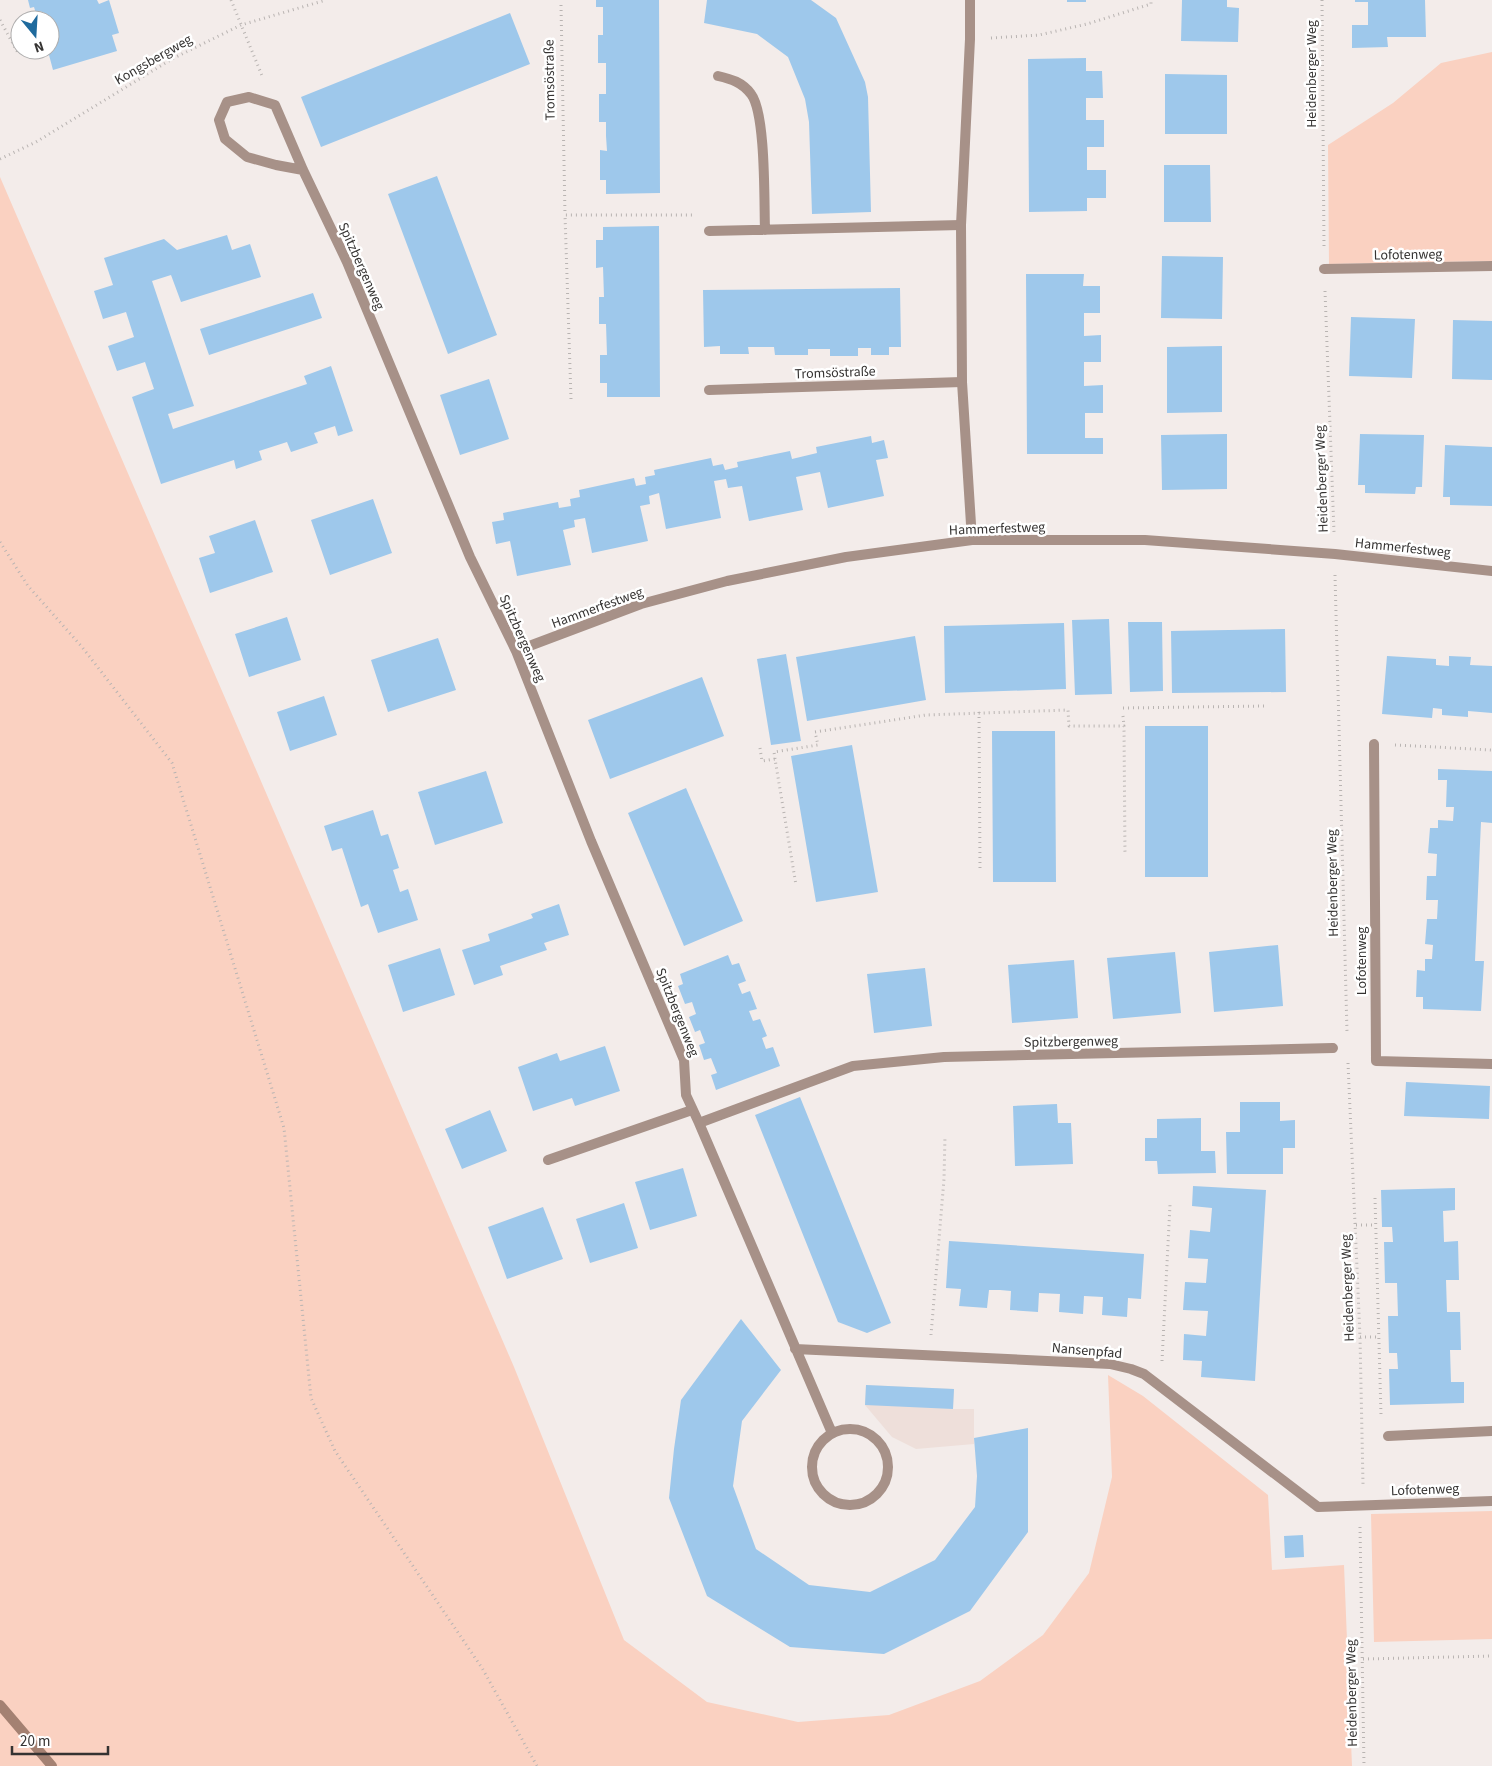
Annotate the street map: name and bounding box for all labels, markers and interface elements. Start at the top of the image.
north arrow [10,10,60,60]
street label: Heidenberger Weg [1302,20,1322,128]
street label: Kongsbergweg [111,30,196,90]
text: N [31,35,46,57]
street label: Tromsöstraße [539,39,561,121]
street label: Spitzbergenweg [333,219,389,313]
street label: Lofotenweg [1374,244,1442,266]
street label: Tromsöstraße [794,362,876,384]
street label: Heidenberger Weg [1310,425,1334,533]
street label: Hammerfestweg [949,517,1046,541]
street label: Hammerfestweg [1354,533,1452,563]
street label: Hammerfestweg [549,582,646,634]
street label: Spitzbergenweg [494,591,550,685]
street label: Heidenberger Weg [1322,829,1344,937]
street label: Lofotenweg [1352,927,1372,995]
street label: Spitzbergenweg [650,965,704,1060]
street label: Spitzbergenweg [1024,1031,1118,1053]
street label: Heidenberger Weg [1336,1234,1360,1342]
street label: Nansenpfad [1051,1338,1123,1364]
street label: Lofotenweg [1390,1479,1460,1501]
street label: Heidenberger Weg [1341,1639,1363,1747]
scale bar [12,1724,109,1756]
text: 20 m [20,1731,50,1752]

